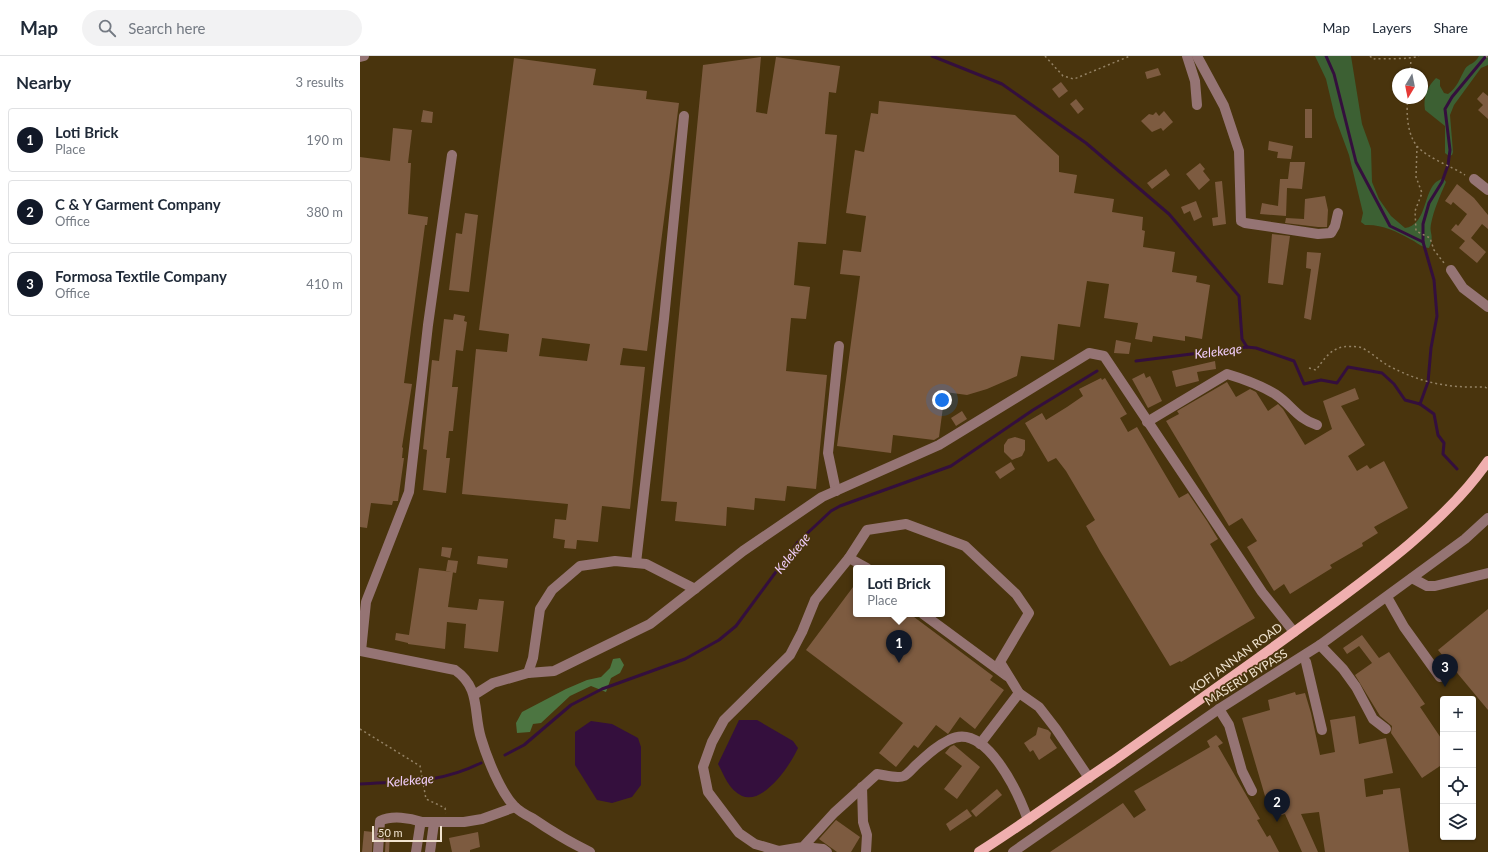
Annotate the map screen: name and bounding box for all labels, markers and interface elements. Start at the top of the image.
search box [82,10,362,46]
text: Map [20,16,58,39]
icon: search [96,17,118,39]
text: Search here [128,19,206,37]
text: Map [1322,19,1350,36]
text: Layers [1372,19,1412,36]
text: Share [1434,19,1468,36]
north arrow [1392,68,1428,104]
text: Nearby [16,72,71,93]
text: 3 results [296,74,344,90]
text: Loti Brick [55,123,119,141]
text: 1 [26,132,34,148]
text: 190 m [306,132,343,148]
text: Place [55,141,85,157]
text: C & Y Garment Company [55,195,221,213]
text: 2 [26,204,34,220]
text: 380 m [306,204,343,220]
text: Office [55,213,90,229]
text: Formosa Textile Company [55,267,227,285]
text: 3 [26,276,34,292]
text: 410 m [306,276,343,292]
text: Office [55,285,90,301]
water label: Kelekeqe [1193,340,1243,362]
your location [932,390,952,410]
water label: Kelekeqe [771,529,813,577]
popup [853,565,945,617]
text: Loti Brick [867,574,931,592]
text: Place [867,592,897,608]
street label: KOFI ANNAN ROAD [1187,619,1285,697]
pin: 1 [886,630,912,663]
street label: MASERU BYPASS [1202,646,1290,708]
pin: 3 [1432,654,1458,687]
map controls [1440,696,1476,840]
button: + [1440,696,1476,732]
button: − [1440,732,1476,768]
button: locate [1440,768,1476,804]
water label: Kelekeqe [385,770,435,790]
pin: 2 [1264,789,1290,822]
button: layers [1440,804,1476,840]
scale bar [372,824,442,843]
text: 50 m [378,826,403,839]

